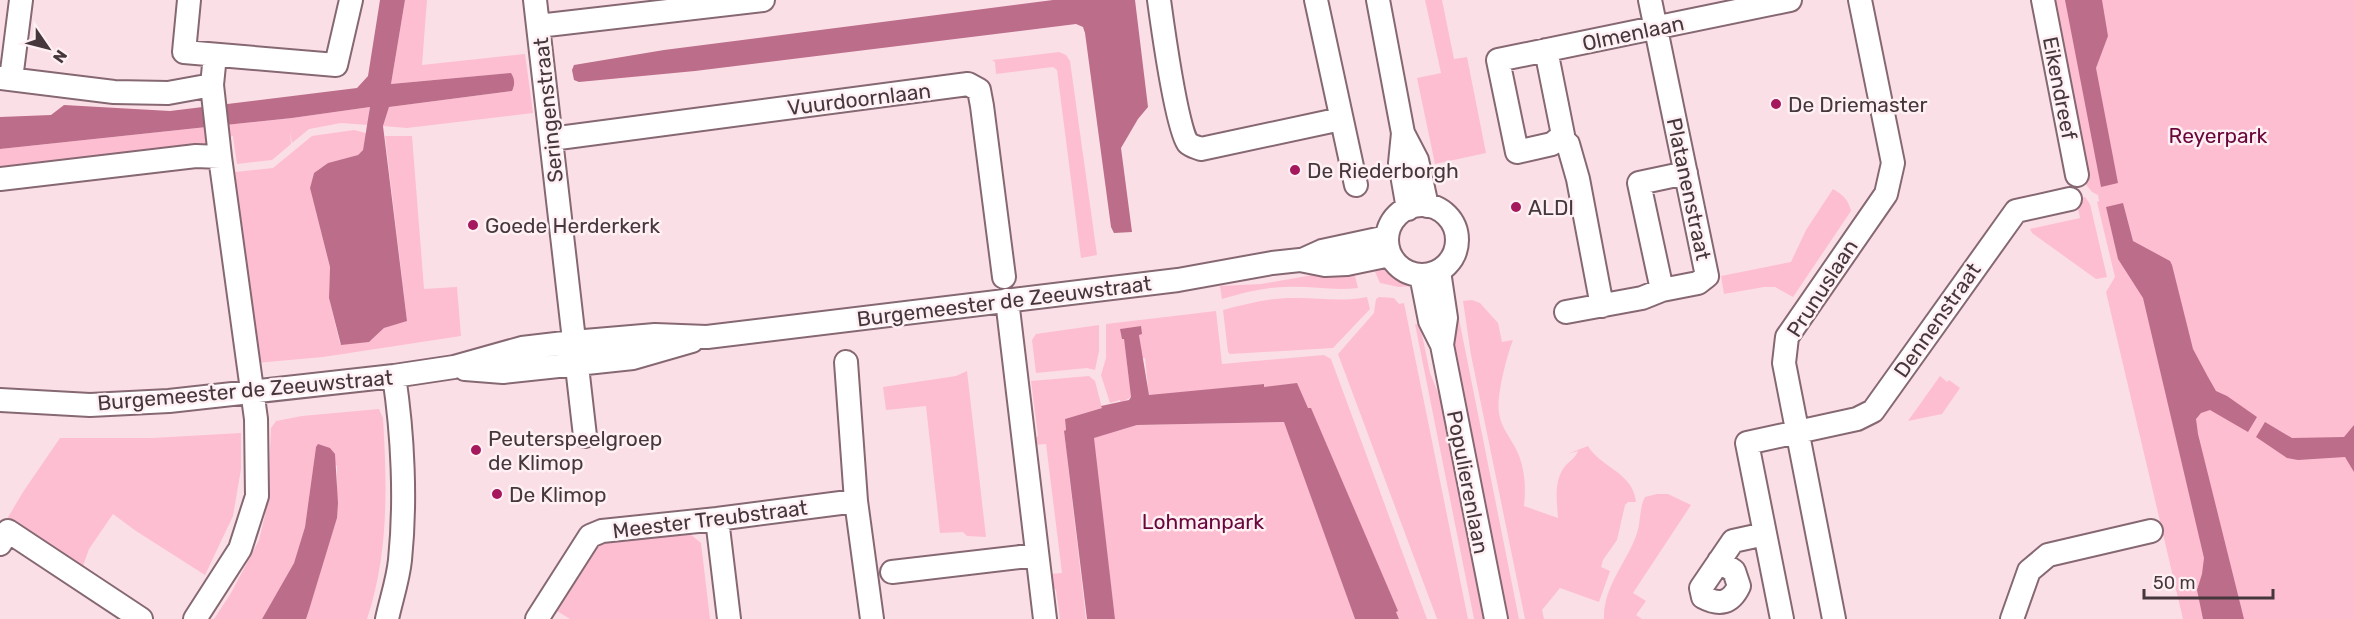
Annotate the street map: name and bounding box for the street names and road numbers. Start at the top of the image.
street label: Olmenlaan [1580,10,1686,56]
street label: Eikendreef [2038,34,2082,142]
street label: Seringenstraat [528,36,568,184]
street label: Vuurdoornlaan [786,78,932,120]
street label: Platanenstraat [1662,115,1716,263]
street label: Prunuslaan [1781,235,1863,341]
street label: Dennenstraat [1888,258,1986,382]
street label: Burgemeester de Zeeuwstraat [855,271,1153,331]
street label: Burgemeester de Zeeuwstraat [96,365,394,415]
street label: Populierenlaan [1442,408,1494,556]
street label: Meester Treubstraat [611,495,809,543]

